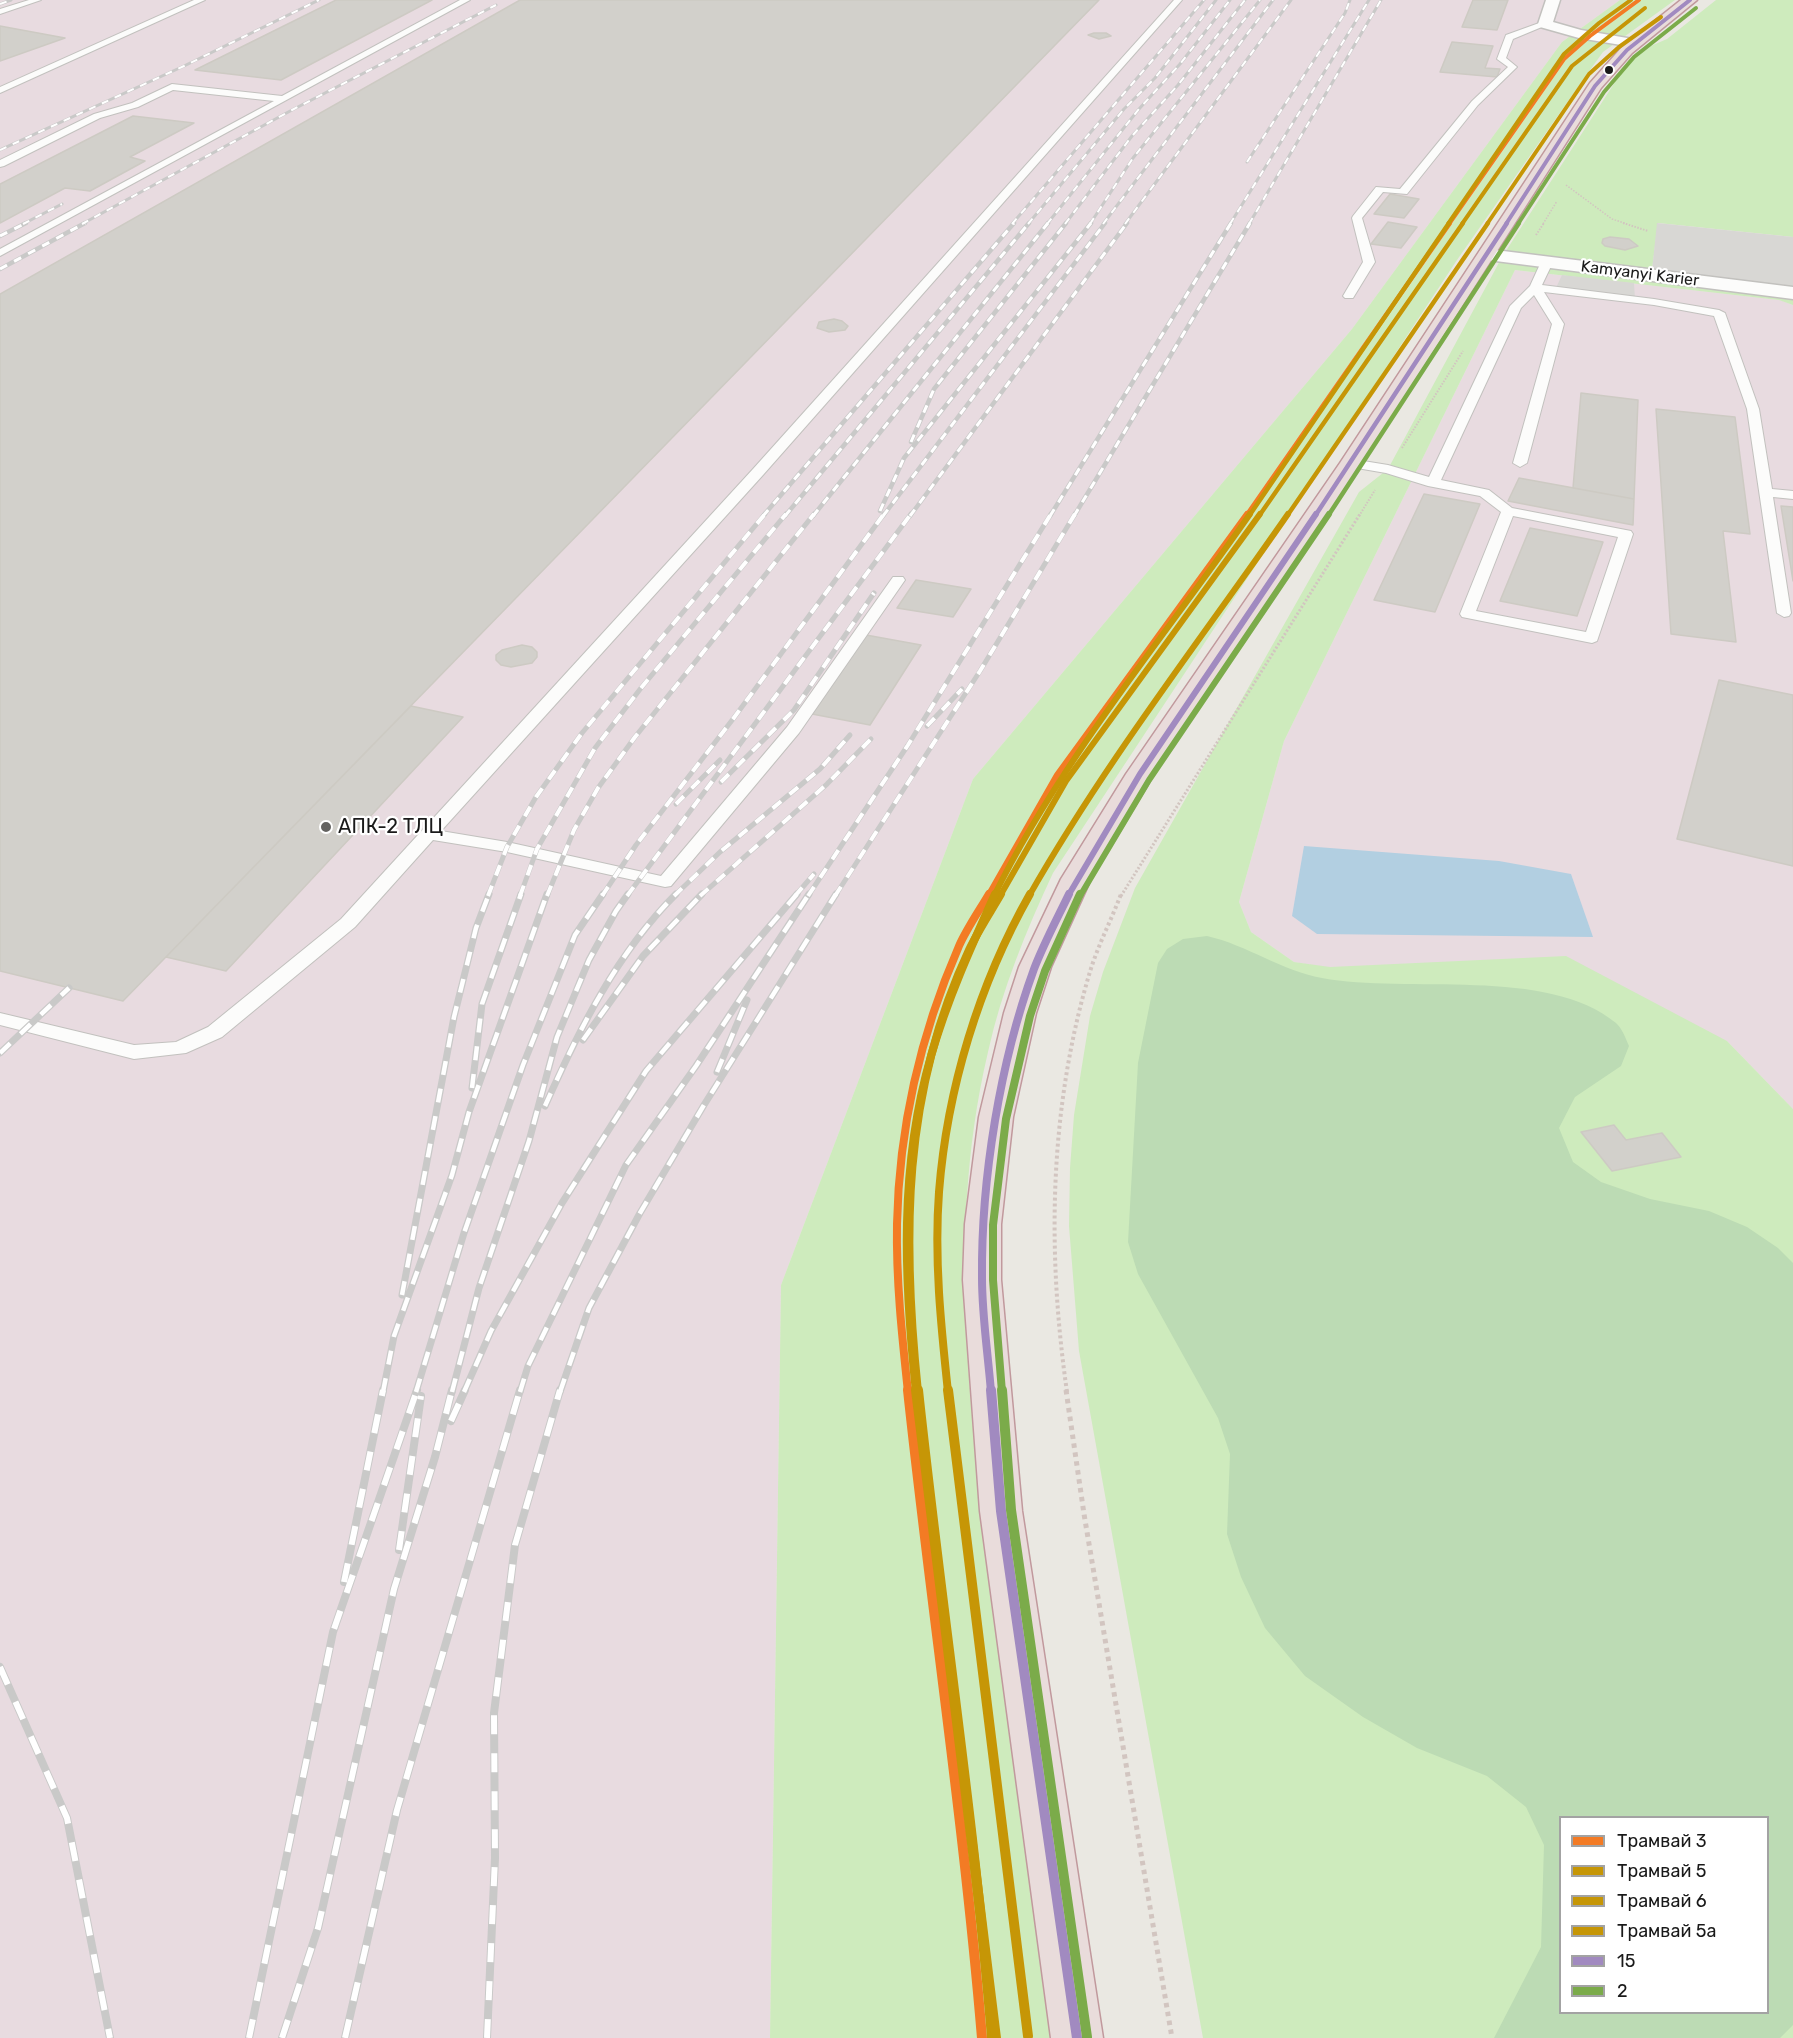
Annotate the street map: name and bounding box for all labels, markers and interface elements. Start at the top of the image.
unlabelled marker [1603,64,1615,76]
street label: Kamyanyi Karier [1580,257,1700,291]
place label: АПК-2 ТЛЦ [338,815,443,839]
marker: АПК-2 ТЛЦ [319,820,333,834]
legend [1559,1816,1769,2014]
text: Трамвай 3 [1617,1830,1707,1852]
text: Трамвай 5 [1617,1860,1706,1882]
text: Трамвай 6 [1617,1890,1707,1912]
text: Трамвай 5а [1617,1920,1716,1942]
text: 15 [1617,1950,1635,1972]
text: 2 [1617,1980,1628,2002]

